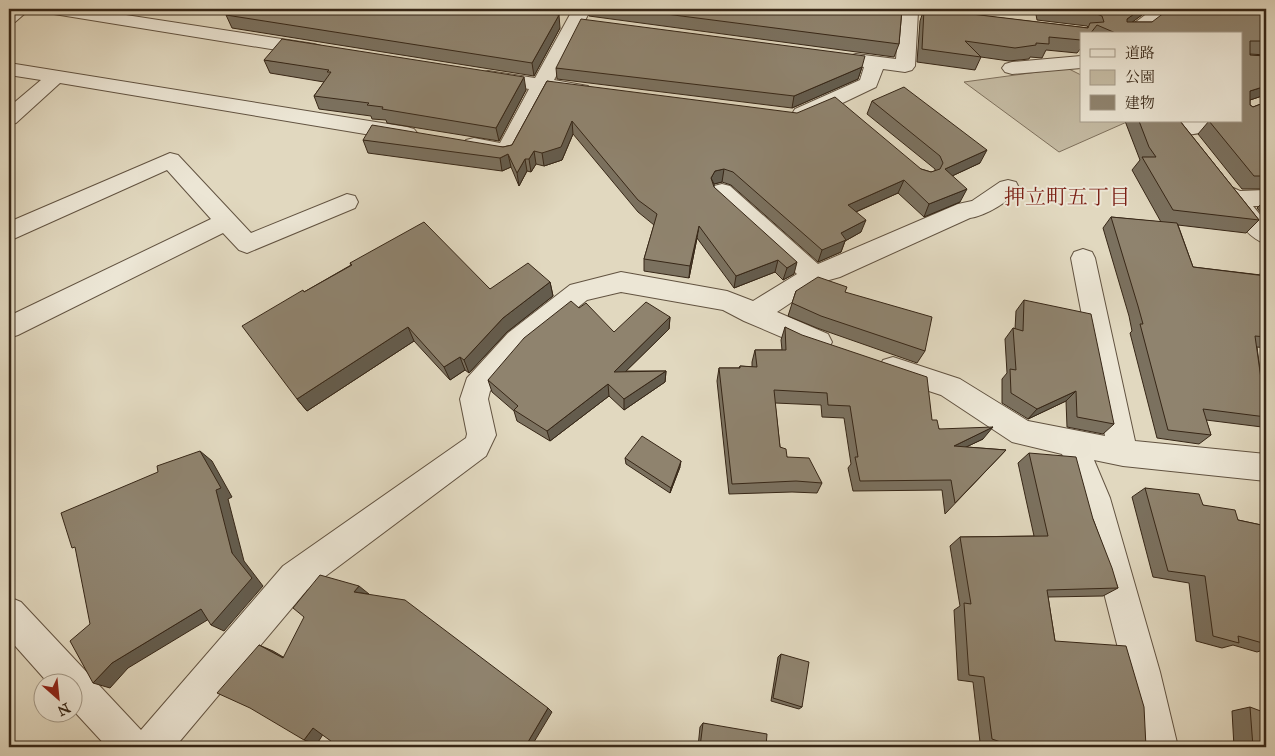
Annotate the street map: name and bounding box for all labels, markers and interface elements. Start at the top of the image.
legend [1080,32,1242,122]
text: 道路 [1125,44,1155,62]
text: 公園 [1125,68,1155,86]
text: 建物 [1125,94,1155,112]
district label: 押立町五丁目 [1004,184,1130,210]
north arrow [32,674,82,724]
text: N [54,699,73,719]

